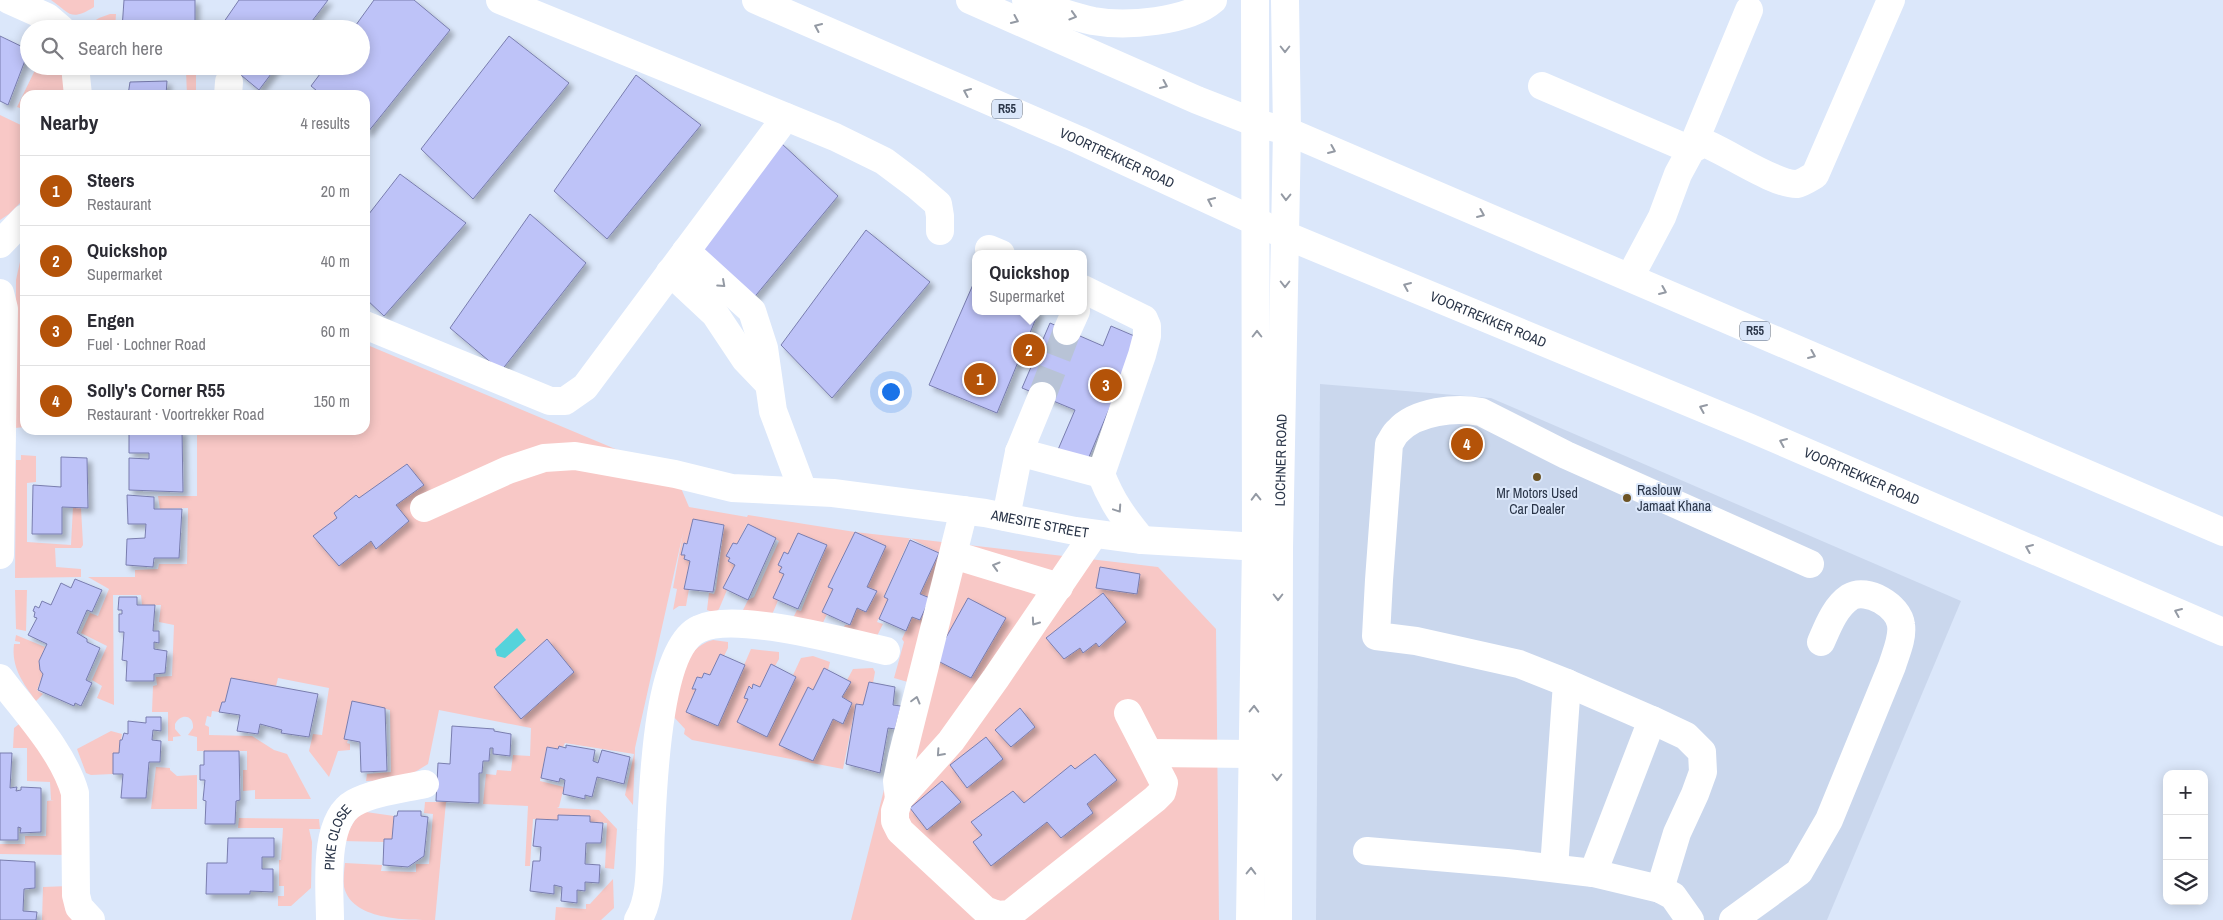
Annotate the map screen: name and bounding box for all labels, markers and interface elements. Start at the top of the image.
one-way arrow [1068,10,1076,20]
one-way arrow [1010,13,1019,24]
search box [20,20,370,75]
one-way arrow [814,22,823,33]
icon: search [38,34,66,62]
text: Search here [78,35,163,61]
one-way arrow [1280,45,1290,53]
one-way arrow [1159,79,1168,90]
one-way arrow [963,87,972,98]
road number: R55 [992,100,1022,118]
text: Nearby [40,108,98,137]
text: 4 results [300,112,350,134]
street label: VOORTREKKER ROAD [1057,124,1177,192]
one-way arrow [1327,143,1336,154]
text: Steers [87,167,135,193]
text: 1 [52,180,60,202]
text: 20 m [321,180,350,202]
text: Restaurant [87,193,151,215]
one-way arrow [1281,194,1291,201]
one-way arrow [1207,197,1216,208]
one-way arrow [1476,207,1485,218]
text: Quickshop [87,237,168,263]
text: 2 [52,250,60,272]
text: 40 m [321,250,350,272]
popup [972,250,1087,315]
text: Quickshop [989,259,1070,285]
text: Supermarket [87,263,162,285]
one-way arrow [717,278,726,287]
one-way arrow [1280,280,1290,288]
one-way arrow [1403,282,1412,292]
text: Supermarket [989,285,1064,307]
one-way arrow [1658,285,1667,296]
street label: VOORTREKKER ROAD [1427,287,1549,351]
text: Engen [87,307,135,333]
text: 3 [52,320,60,342]
text: 60 m [321,320,350,342]
road number: R55 [1740,322,1770,341]
one-way arrow [1252,330,1262,338]
pin: 2 [1013,331,1045,369]
text: Fuel · Lochner Road [87,333,206,355]
one-way arrow [1807,349,1816,360]
pin: 1 [964,360,996,398]
pin: 3 [1090,366,1122,404]
text: Solly's Corner R55 [87,377,225,403]
your location [878,379,904,405]
text: 4 [52,390,60,412]
text: 150 m [314,390,350,412]
text: Restaurant · Voortrekker Road [87,403,264,425]
one-way arrow [1699,404,1708,415]
street label: LOCHNER ROAD [1271,414,1291,506]
pin: 4 [1451,425,1483,463]
one-way arrow [1779,438,1788,449]
street label: VOORTREKKER ROAD [1801,443,1922,509]
marker: Mr Motors Used Car Dealer [1531,471,1543,483]
place label: Raslouw Jamaat Khana [1637,481,1712,515]
place label: Mr Motors Used Car Dealer [1496,484,1578,518]
marker: Raslouw Jamaat Khana [1621,492,1633,504]
one-way arrow [1251,493,1261,500]
one-way arrow [1111,504,1121,513]
street label: AMESITE STREET [989,505,1090,542]
one-way arrow [2025,544,2034,555]
one-way arrow [992,562,1001,572]
one-way arrow [1273,594,1283,601]
one-way arrow [2174,608,2183,619]
one-way arrow [1032,616,1041,626]
one-way arrow [910,695,921,704]
one-way arrow [1249,705,1259,712]
one-way arrow [937,748,946,757]
map controls [2163,770,2208,905]
button: + [2163,770,2208,815]
one-way arrow [1272,774,1282,781]
street label: PIKE CLOSE [320,800,355,871]
button: − [2163,815,2208,860]
button: layers [2163,860,2208,905]
one-way arrow [1246,867,1256,875]

